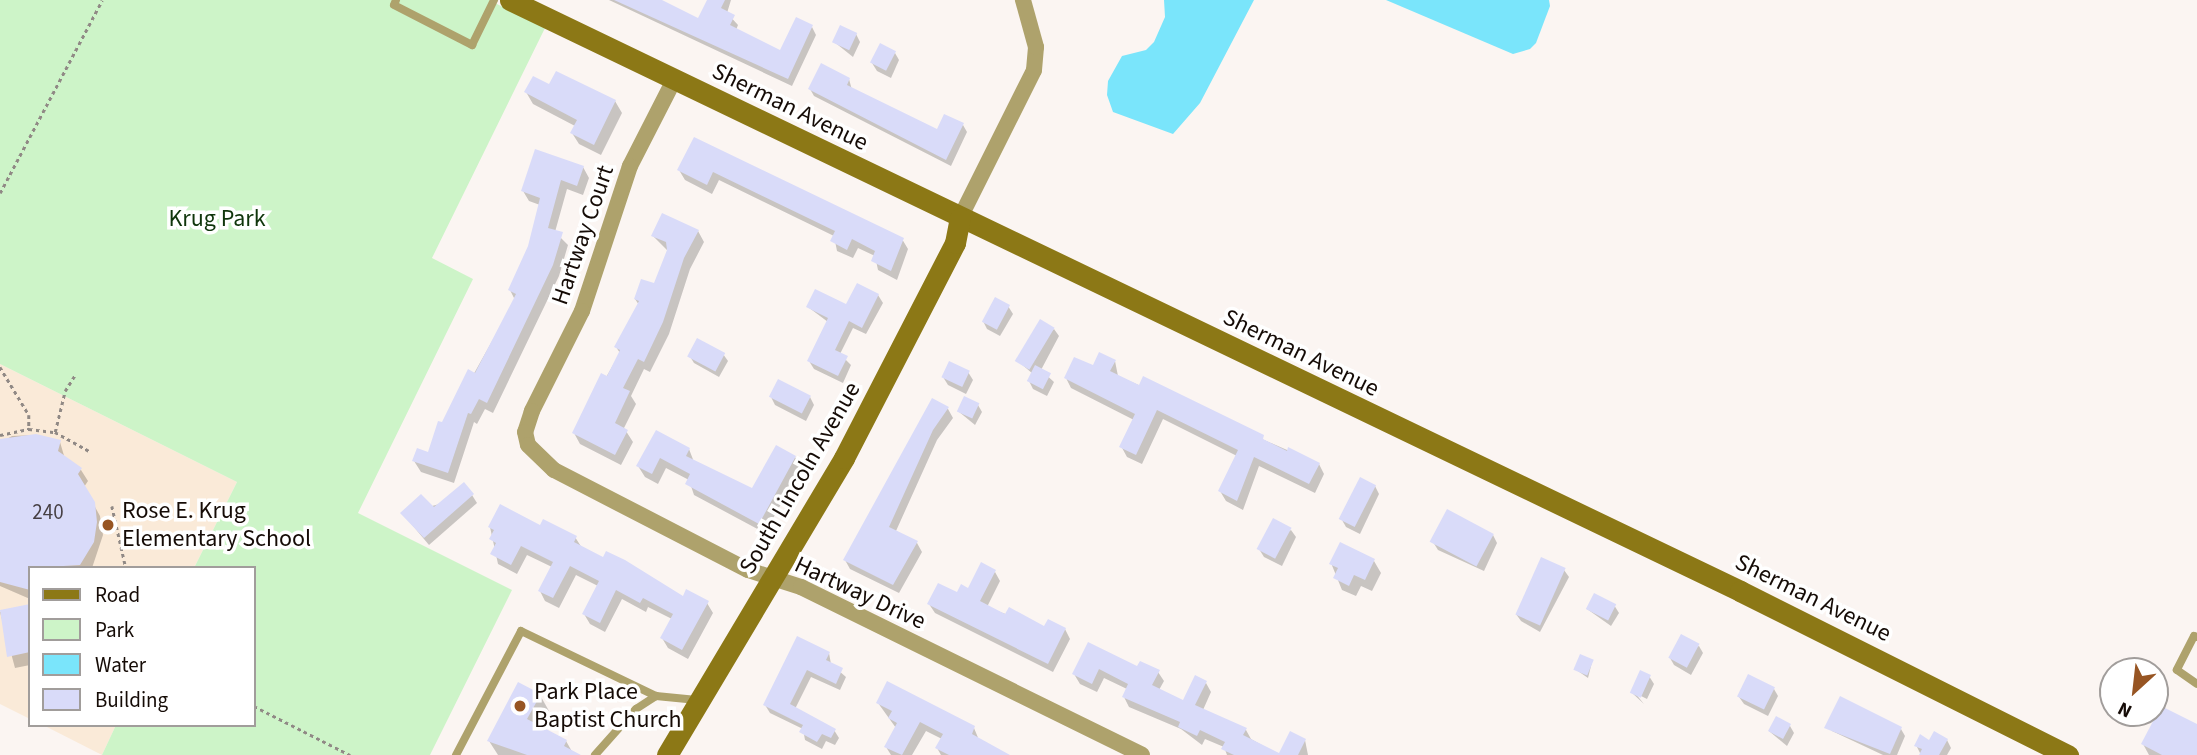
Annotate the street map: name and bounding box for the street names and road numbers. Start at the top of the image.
street label: Sherman Avenue [707,57,873,157]
street label: Hartway Court [546,162,620,308]
street label: Sherman Avenue [1218,303,1384,403]
street label: South Lincoln Avenue [733,377,867,579]
street label: Sherman Avenue [1730,548,1896,648]
street label: Hartway Drive [790,550,930,636]

